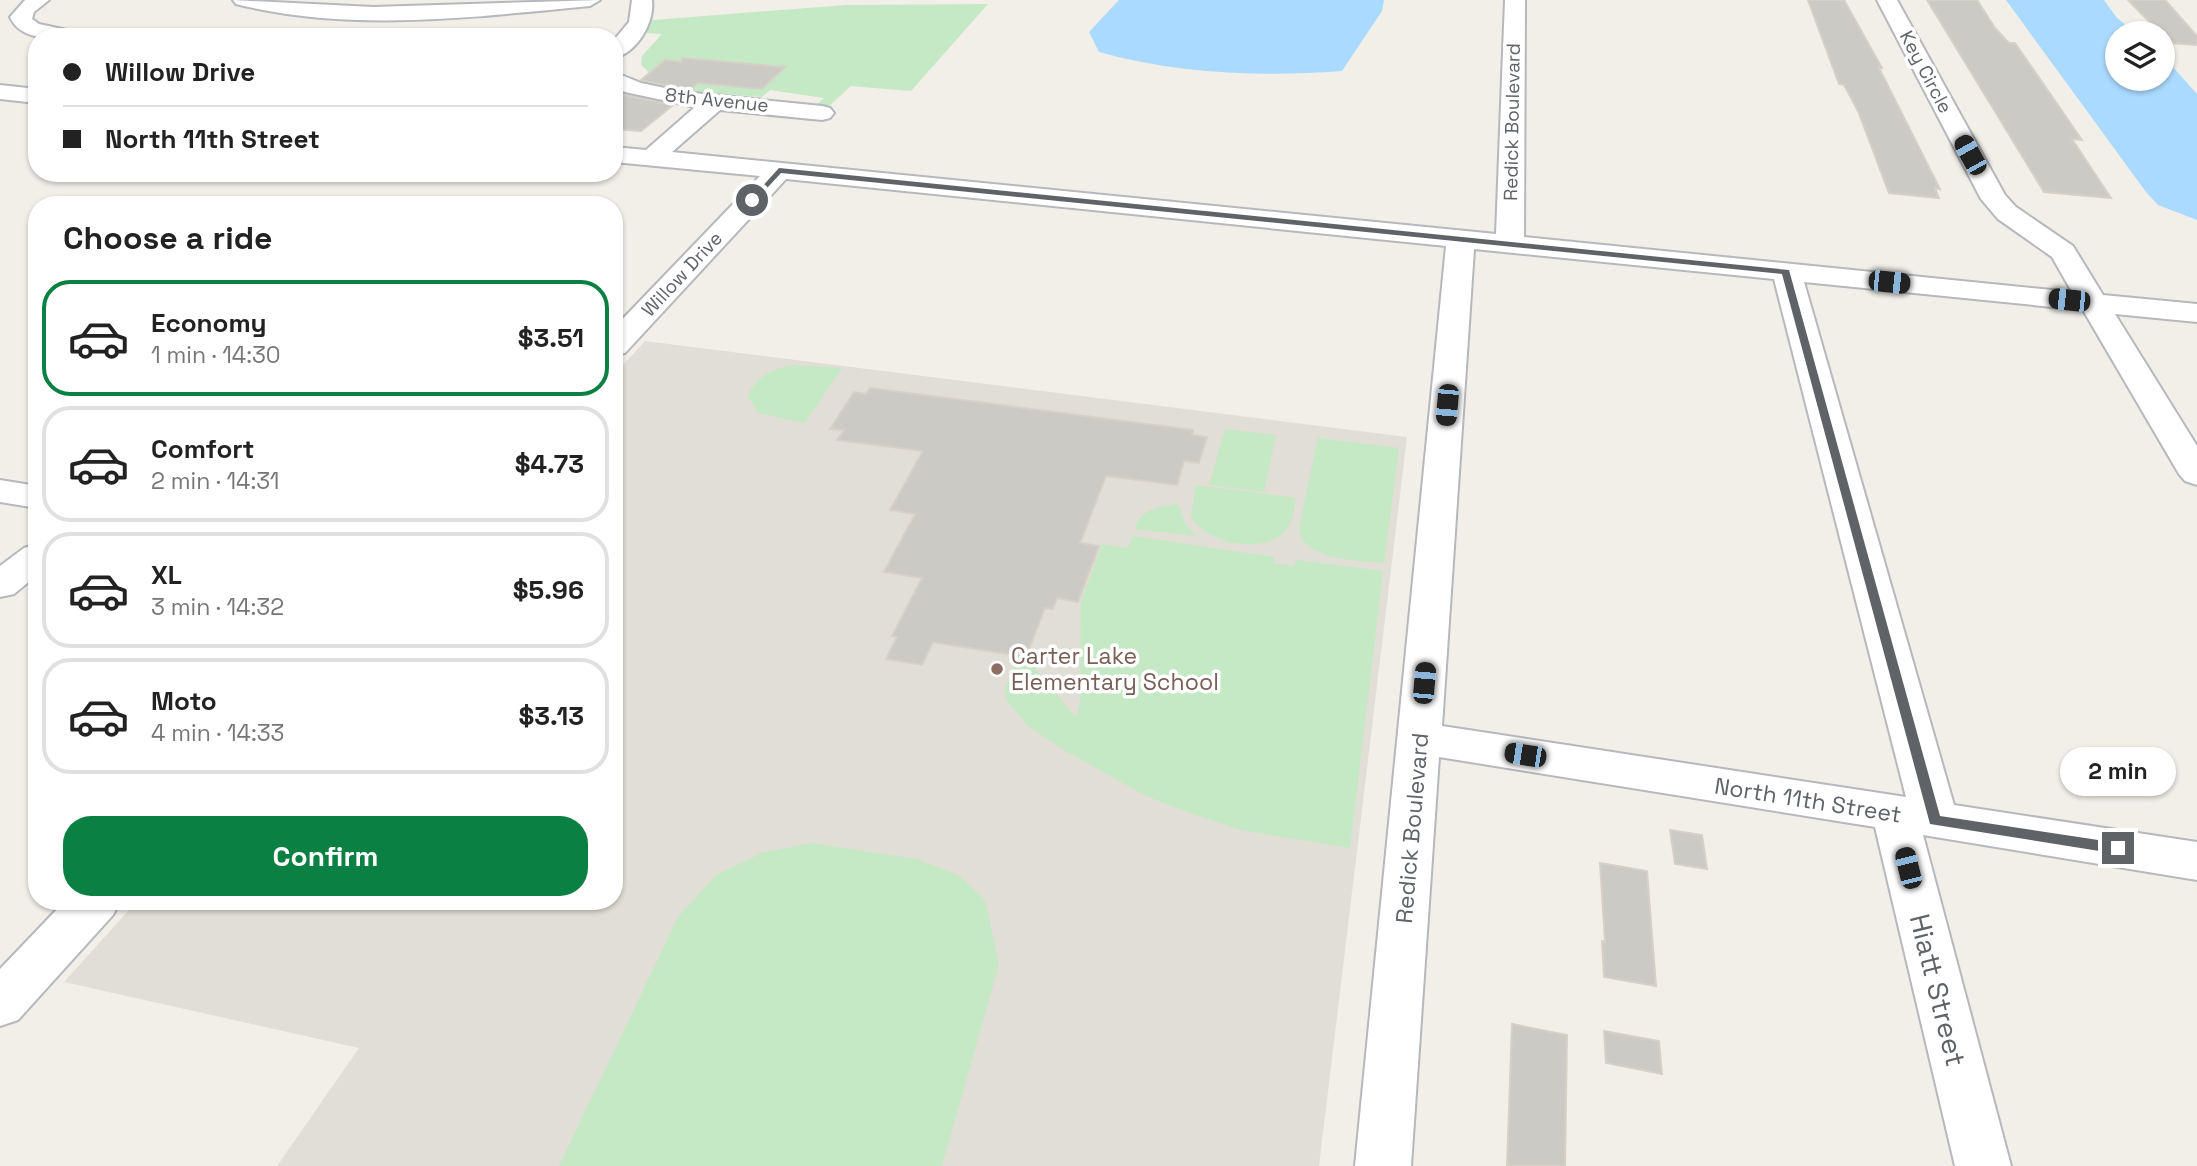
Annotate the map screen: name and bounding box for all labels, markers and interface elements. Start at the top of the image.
map controls [2105,21,2175,91]
button: layers [2105,21,2175,91]
street label: Key Circle [1894,26,1958,118]
street label: Redick Boulevard [1498,43,1526,201]
text: Willow Drive [105,55,255,89]
street label: 8th Avenue [664,82,770,118]
text: North 11th Street [105,122,320,156]
car [1951,132,1990,178]
route start [736,184,768,216]
text: Choose a ride [63,218,273,258]
street label: Willow Drive [636,226,728,322]
car [1868,269,1911,295]
car [2048,287,2091,313]
text: Economy [151,306,267,340]
icon: car [67,307,130,370]
text: $3.51 [518,321,584,355]
text: 1 min · 14:30 [151,340,281,370]
car [1435,383,1460,427]
text: Comfort [151,432,254,466]
icon: car [67,433,130,496]
text: $4.73 [515,447,584,481]
text: 2 min · 14:31 [151,466,279,496]
text: XL [151,558,182,592]
icon: car [67,559,130,622]
text: $5.96 [513,573,584,607]
text: 3 min · 14:32 [151,592,284,622]
place label: Carter Lake Elementary School [1011,641,1219,697]
marker: Carter Lake Elementary School [989,661,1005,677]
car [1412,661,1437,705]
text: Moto [151,684,217,718]
icon: car [67,685,130,748]
text: $3.13 [518,699,584,733]
text: 4 min · 14:33 [151,718,285,748]
street label: Redick Boulevard [1389,731,1435,925]
car [1503,741,1548,769]
callout: 2 min [2060,746,2176,796]
text: 2 min [2088,756,2148,786]
street label: North 11th Street [1712,770,1904,830]
button: Confirm [63,816,588,896]
route end [2102,832,2134,864]
car [1893,845,1924,891]
street label: Hiatt Street [1902,910,1974,1070]

